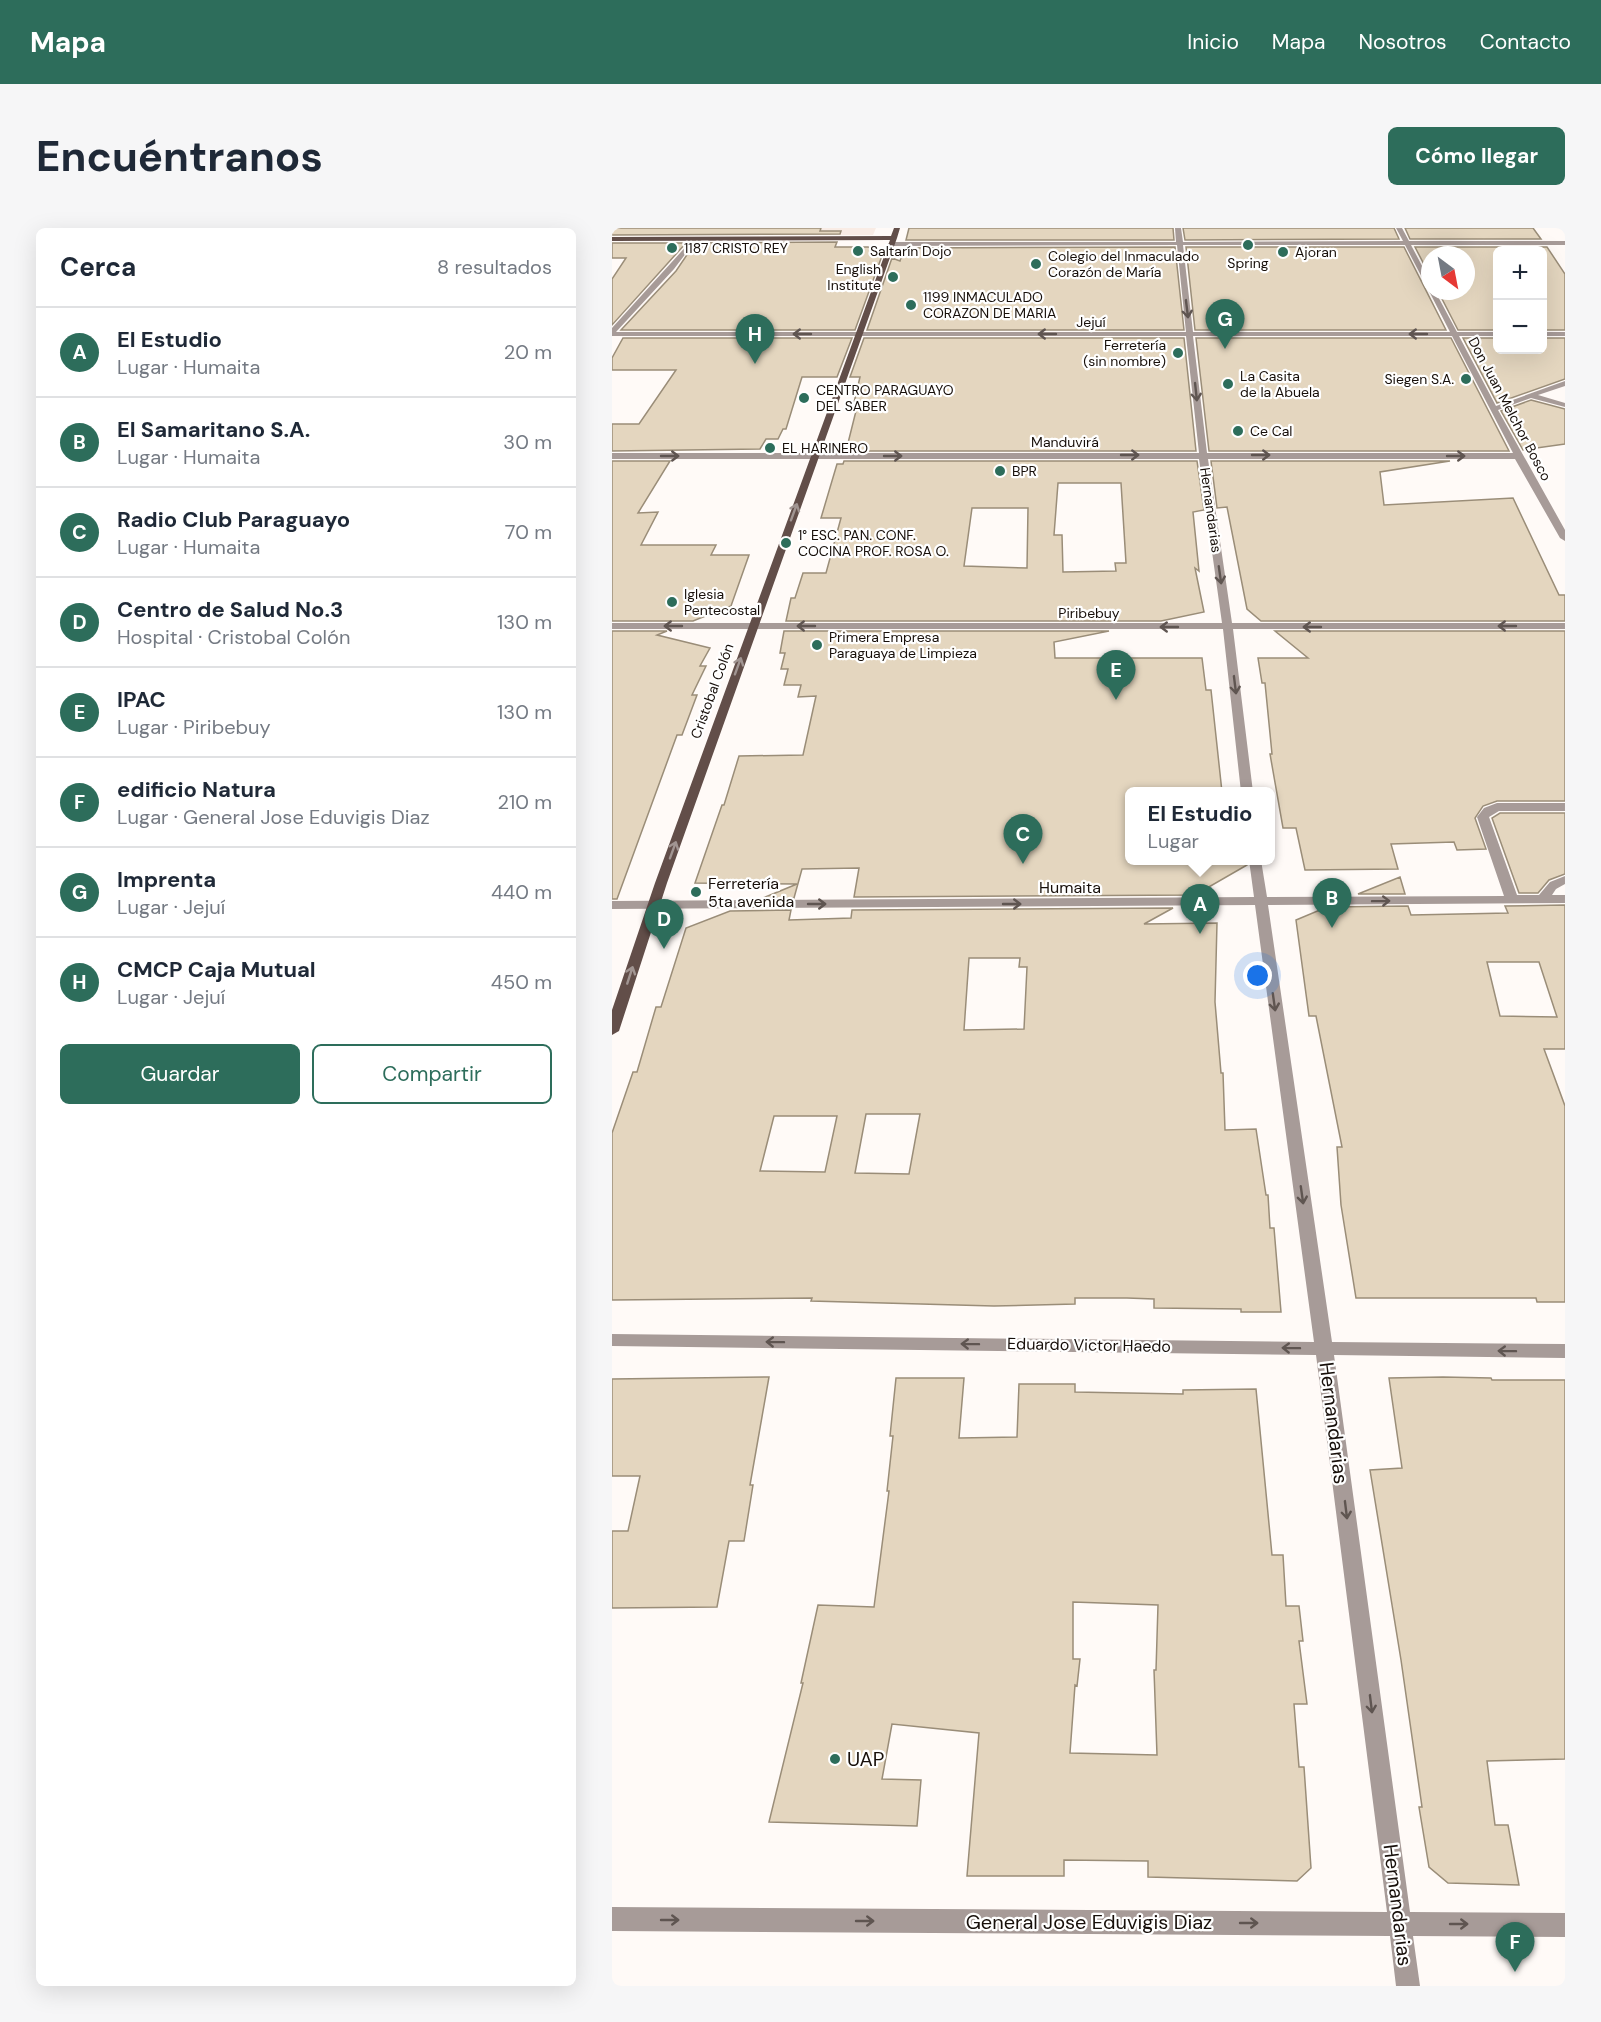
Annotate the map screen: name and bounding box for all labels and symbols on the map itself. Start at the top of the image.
marker: Spring [1241,238,1255,252]
place label: 1187 CRISTO REY [684,239,788,257]
marker: 1187 CRISTO REY [665,241,679,255]
place label: Saltarín Dojo [870,242,952,260]
place label: Ajoran [1295,243,1337,261]
marker: Saltarín Dojo [851,244,865,258]
marker: Ajoran [1276,245,1290,259]
north arrow [1421,246,1475,300]
place label: Colegio del Inmaculado Corazón de María [1048,247,1199,281]
place label: Spring [1227,254,1269,272]
marker: Colegio del Inmaculado Corazón de María [1029,257,1043,271]
place label: English Institute [827,260,881,294]
marker: English Institute [886,270,900,284]
place label: 1199 INMACULADO CORAZON DE MARIA [923,288,1056,322]
marker: 1199 INMACULADO CORAZON DE MARIA [904,298,918,312]
one-way arrow [1182,299,1193,318]
pin: G [1206,300,1244,349]
street label: Jejuí [1076,313,1107,331]
pin: H [736,314,774,364]
one-way arrow [792,328,812,340]
one-way arrow [1038,328,1058,340]
one-way arrow [1409,328,1429,340]
street label: Don Juan Melchor Bosco [1464,334,1556,484]
place label: Ferretería (sin nombre) [1083,336,1166,370]
marker: Ferretería (sin nombre) [1171,346,1185,360]
place label: La Casita de la Abuela [1240,367,1320,401]
place label: Siegen S.A. [1384,370,1454,388]
marker: Siegen S.A. [1459,372,1473,386]
marker: La Casita de la Abuela [1221,377,1235,391]
place label: CENTRO PARAGUAYO DEL SABER [816,381,954,415]
one-way arrow [1191,382,1202,401]
marker: CENTRO PARAGUAYO DEL SABER [797,391,811,405]
place label: Ce Cal [1250,422,1293,440]
marker: Ce Cal [1231,424,1245,438]
street label: Manduvirá [1031,433,1099,451]
place label: EL HARINERO [782,439,868,457]
marker: EL HARINERO [763,441,777,455]
one-way arrow [1120,449,1140,461]
one-way arrow [1251,449,1271,461]
one-way arrow [660,450,680,462]
one-way arrow [883,450,903,462]
one-way arrow [1446,450,1466,462]
place label: BPR [1012,462,1037,480]
marker: BPR [993,464,1007,478]
street label: Hernandarias [1196,466,1226,554]
one-way arrow [789,503,800,522]
place label: 1° ESC. PAN. CONF. COCINA PROF. ROSA O. [798,526,949,560]
marker: 1° ESC. PAN. CONF. COCINA PROF. ROSA O. [779,536,793,550]
one-way arrow [1215,565,1226,585]
place label: Iglesia Pentecostal [684,585,760,619]
marker: Iglesia Pentecostal [665,595,679,609]
street label: Piribebuy [1058,604,1120,622]
one-way arrow [663,620,683,632]
one-way arrow [797,620,817,632]
one-way arrow [1160,621,1180,633]
one-way arrow [1302,621,1322,633]
one-way arrow [1497,621,1517,632]
place label: Primera Empresa Paraguaya de Limpieza [829,628,977,662]
marker: Primera Empresa Paraguaya de Limpieza [810,638,824,652]
street label: Cristobal Colón [686,641,738,741]
pin: E [1096,650,1136,700]
one-way arrow [734,657,745,676]
one-way arrow [1229,674,1240,694]
pin: C [1004,814,1042,864]
one-way arrow [668,841,679,860]
place label: Ferretería 5ta avenida [708,873,794,912]
street label: Humaita [1039,877,1101,898]
pin: B [1312,878,1352,928]
pin: A [1180,884,1220,934]
marker: Ferretería 5ta avenida [689,885,703,899]
one-way arrow [1371,895,1391,907]
one-way arrow [806,898,826,910]
one-way arrow [1001,898,1021,909]
pin: D [644,900,684,949]
your location [1243,961,1272,990]
one-way arrow [626,966,637,985]
one-way arrow [1269,992,1280,1011]
one-way arrow [1297,1185,1308,1204]
street label: Eduardo Victor Haedo [1007,1333,1171,1357]
one-way arrow [765,1336,785,1347]
one-way arrow [960,1338,980,1350]
one-way arrow [1281,1342,1301,1354]
one-way arrow [1497,1345,1517,1357]
street label: Hernandarias [1314,1360,1354,1486]
one-way arrow [1340,1500,1351,1520]
one-way arrow [1366,1693,1377,1713]
place label: UAP [847,1746,884,1772]
marker: UAP [828,1752,842,1766]
street label: Hernandarias [1378,1842,1418,1968]
street label: General Jose Eduvigis Diaz [966,1909,1212,1935]
one-way arrow [660,1914,680,1926]
one-way arrow [855,1915,875,1927]
one-way arrow [1239,1917,1259,1929]
one-way arrow [1448,1918,1468,1930]
pin: F [1496,1922,1534,1972]

